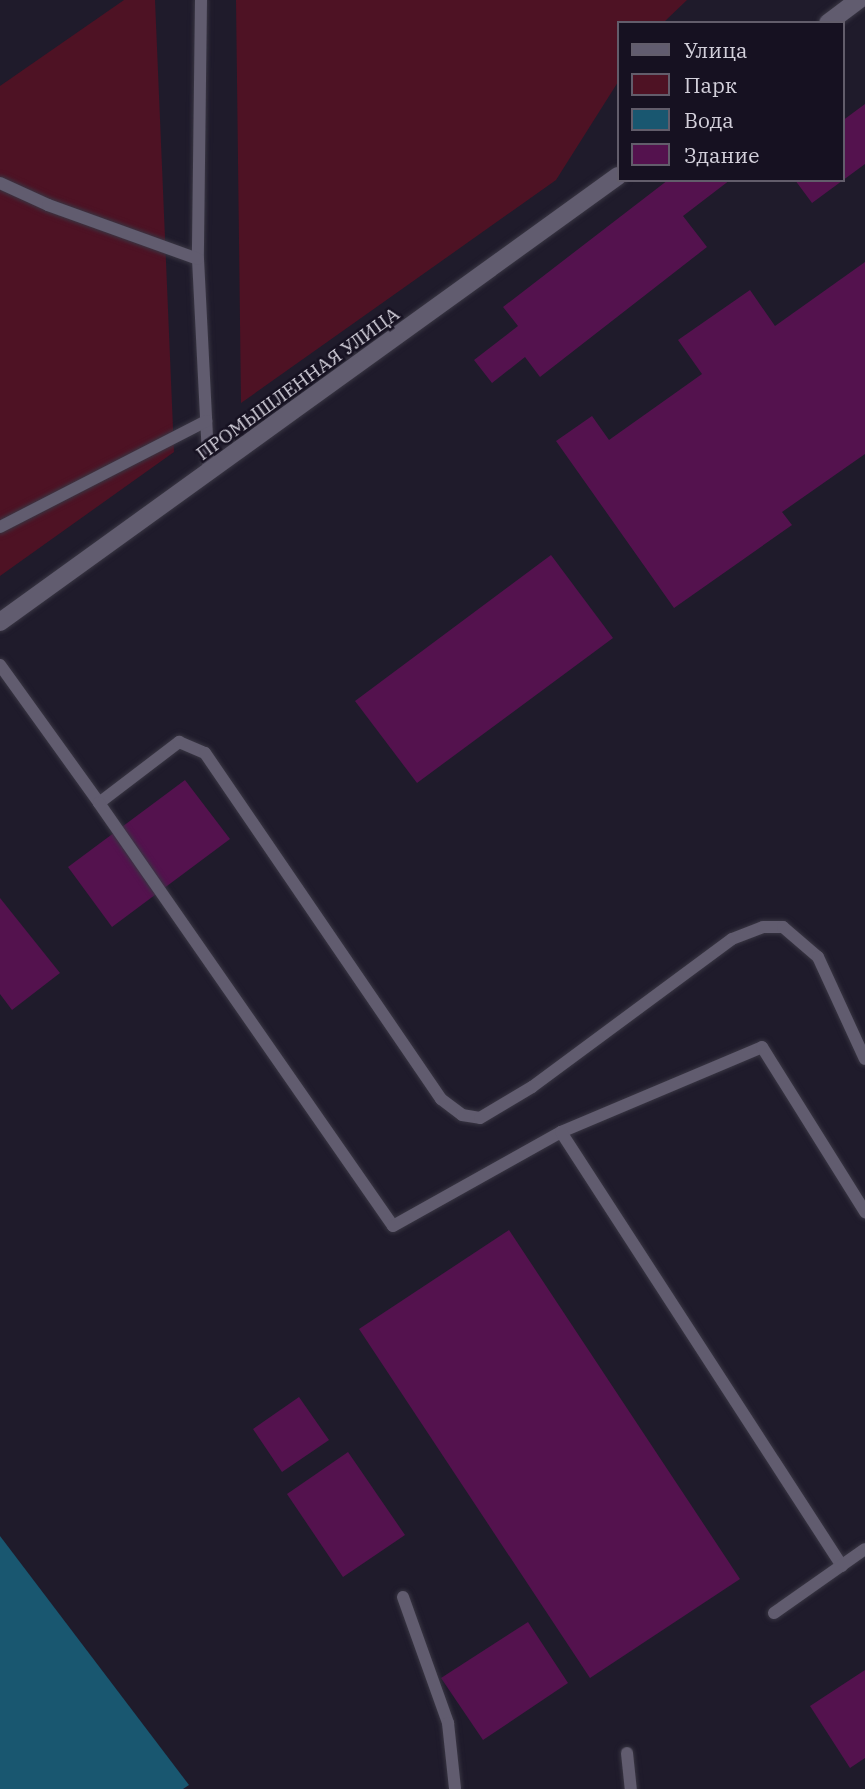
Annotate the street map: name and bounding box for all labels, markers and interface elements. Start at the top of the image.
legend [616,21,844,182]
text: Улица [684,36,748,64]
text: Парк [684,71,737,99]
text: Вода [684,106,734,134]
text: Здание [684,141,759,169]
street label: ПРОМЫШЛЕННАЯ УЛИЦА [192,303,404,465]

